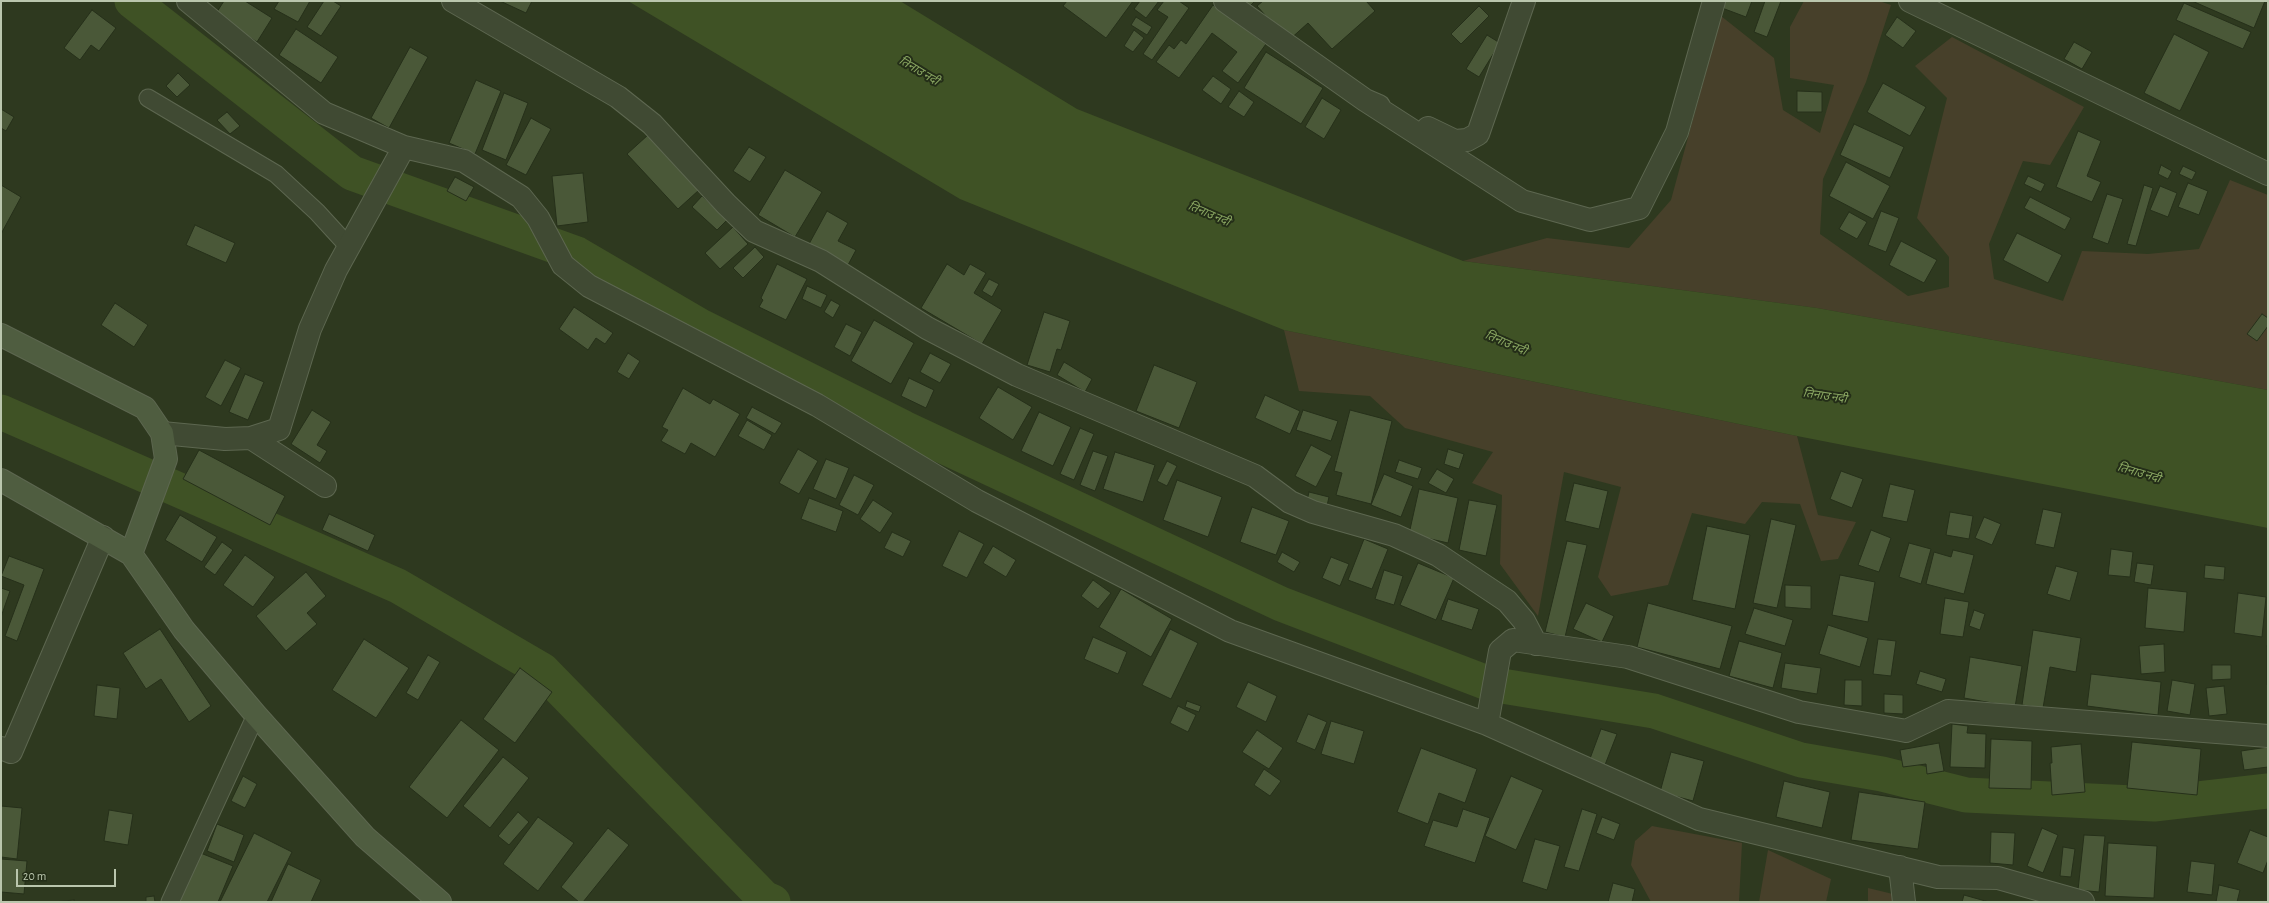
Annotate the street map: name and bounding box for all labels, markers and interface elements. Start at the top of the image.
water label: तिनाउ नदी [896,53,942,89]
water label: तिनाउ नदी [1186,199,1232,229]
water label: तिनाउ नदी [1483,328,1529,358]
water label: तिनाउ नदी [1802,386,1848,406]
water label: तिनाउ नदी [2116,460,2162,486]
scale bar [18,861,118,887]
text: 20 m [23,870,46,882]

